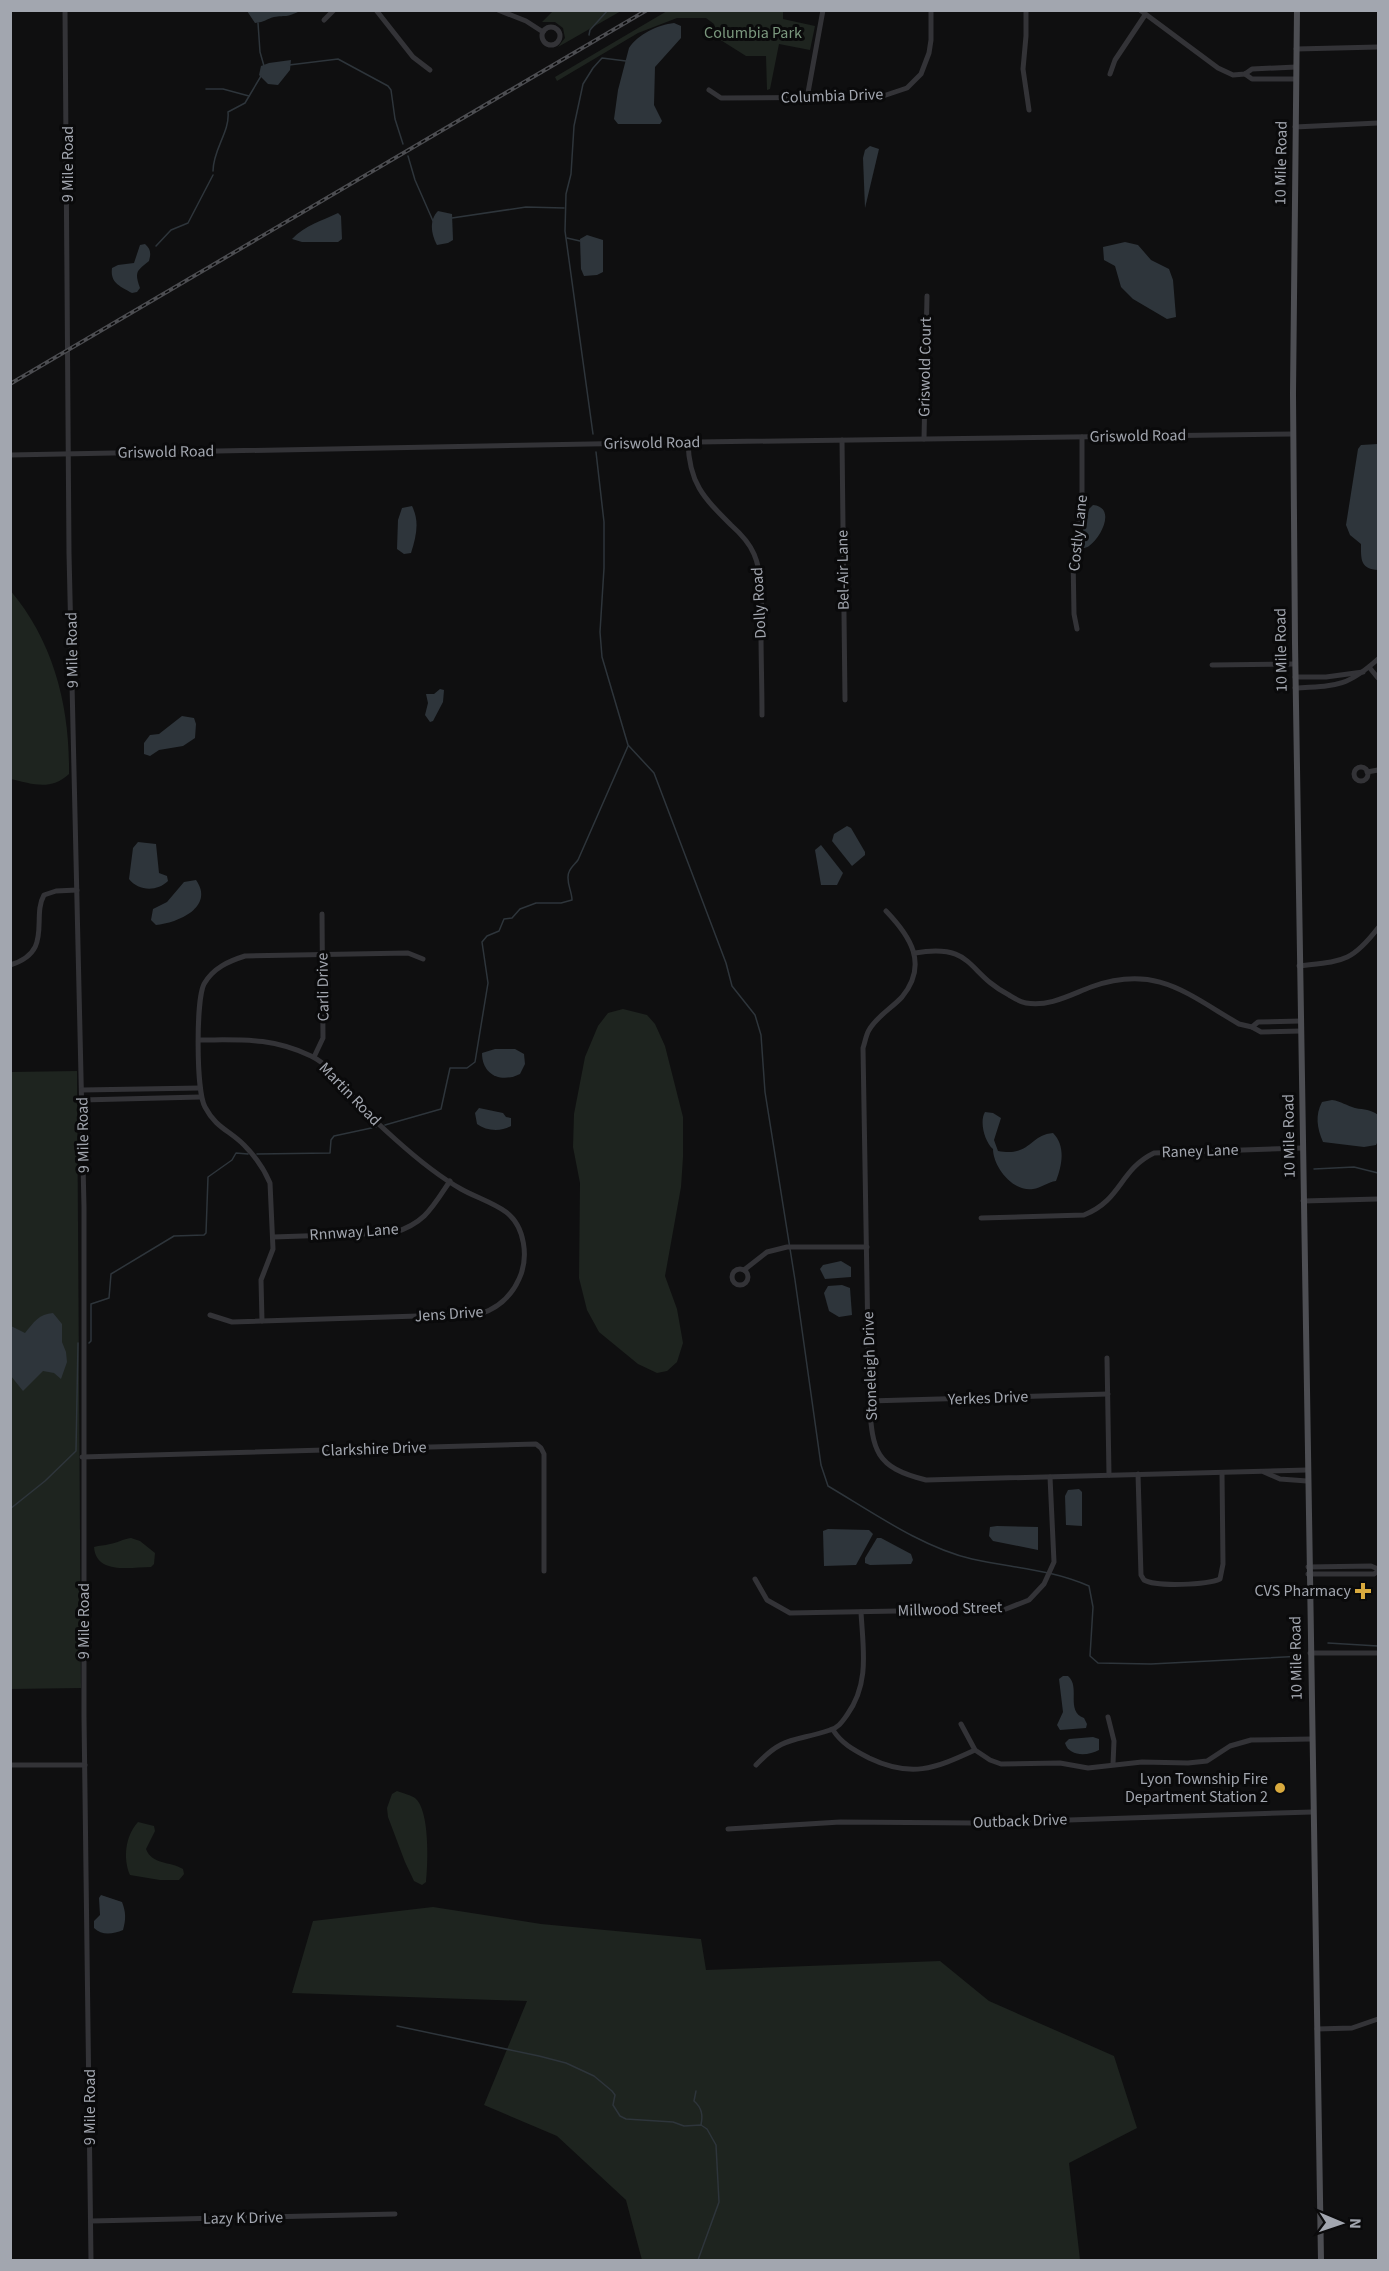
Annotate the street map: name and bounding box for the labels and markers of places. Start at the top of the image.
place label: CVS Pharmacy [1255,1580,1352,1602]
marker: CVS Pharmacy [1356,1584,1370,1598]
place label: Lyon Township Fire Department Station 2 [1125,1768,1268,1808]
marker: Lyon Township Fire Department Station 2 [1273,1781,1287,1795]

